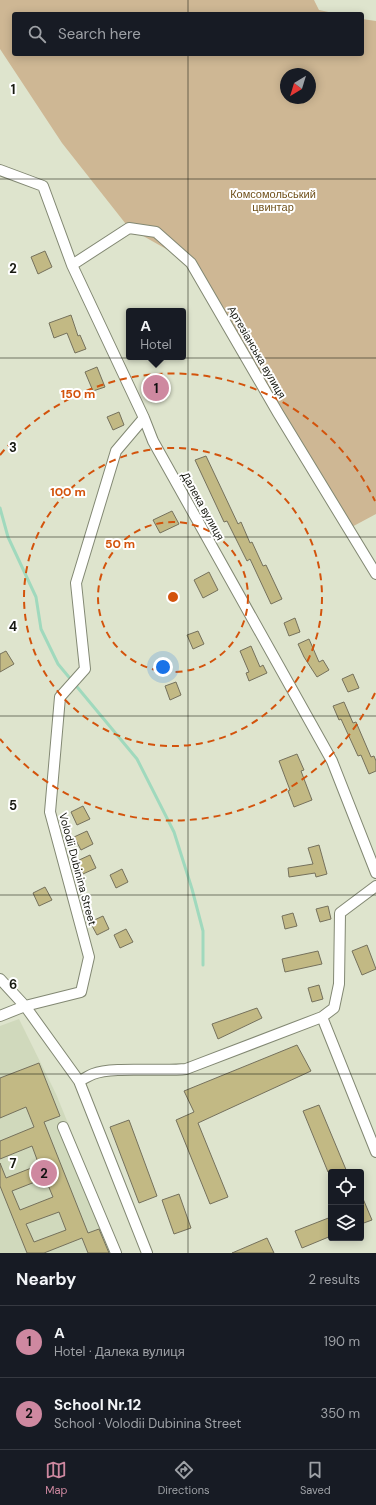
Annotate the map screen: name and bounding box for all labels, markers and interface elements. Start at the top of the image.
search box [12,12,364,56]
icon: search [26,23,48,45]
text: Search here [58,24,141,44]
north arrow [280,68,316,104]
text: 1 [11,81,15,98]
park label: Комсомольський цвинтар [230,187,316,214]
text: 2 [9,260,17,277]
street label: Артезіанська вулиця [225,303,289,401]
popup [126,308,186,360]
text: А [140,316,151,336]
text: Hotel [140,336,172,353]
pin: 1 [143,373,169,403]
text: 150 m [61,386,95,402]
text: 3 [9,439,17,456]
street label: Далека вулиця [178,469,228,543]
text: 100 m [50,484,86,500]
text: 50 m [105,536,135,552]
centre of rings [166,590,180,604]
text: 4 [9,618,17,635]
your location [153,657,173,677]
text: 5 [9,797,17,814]
street label: Volodii Dubinina Street [56,811,100,927]
text: 6 [9,976,17,993]
text: 7 [10,1155,17,1172]
pin: 2 [31,1158,57,1188]
map controls [328,1169,364,1241]
button: locate [328,1169,364,1205]
button: layers [328,1205,364,1241]
text: Nearby [16,1268,76,1290]
text: 2 results [309,1271,360,1288]
text: А [54,1323,65,1343]
text: 1 [27,1333,31,1350]
text: 190 m [324,1333,360,1350]
text: Hotel · Далека вулиця [54,1343,185,1360]
text: School Nr.12 [54,1395,141,1415]
text: 2 [25,1405,33,1422]
text: 350 m [320,1405,360,1422]
text: School · Volodii Dubinina Street [54,1415,241,1432]
tab: Map [45,1459,67,1497]
tab: Directions [158,1459,210,1497]
tab: Saved [300,1459,331,1497]

